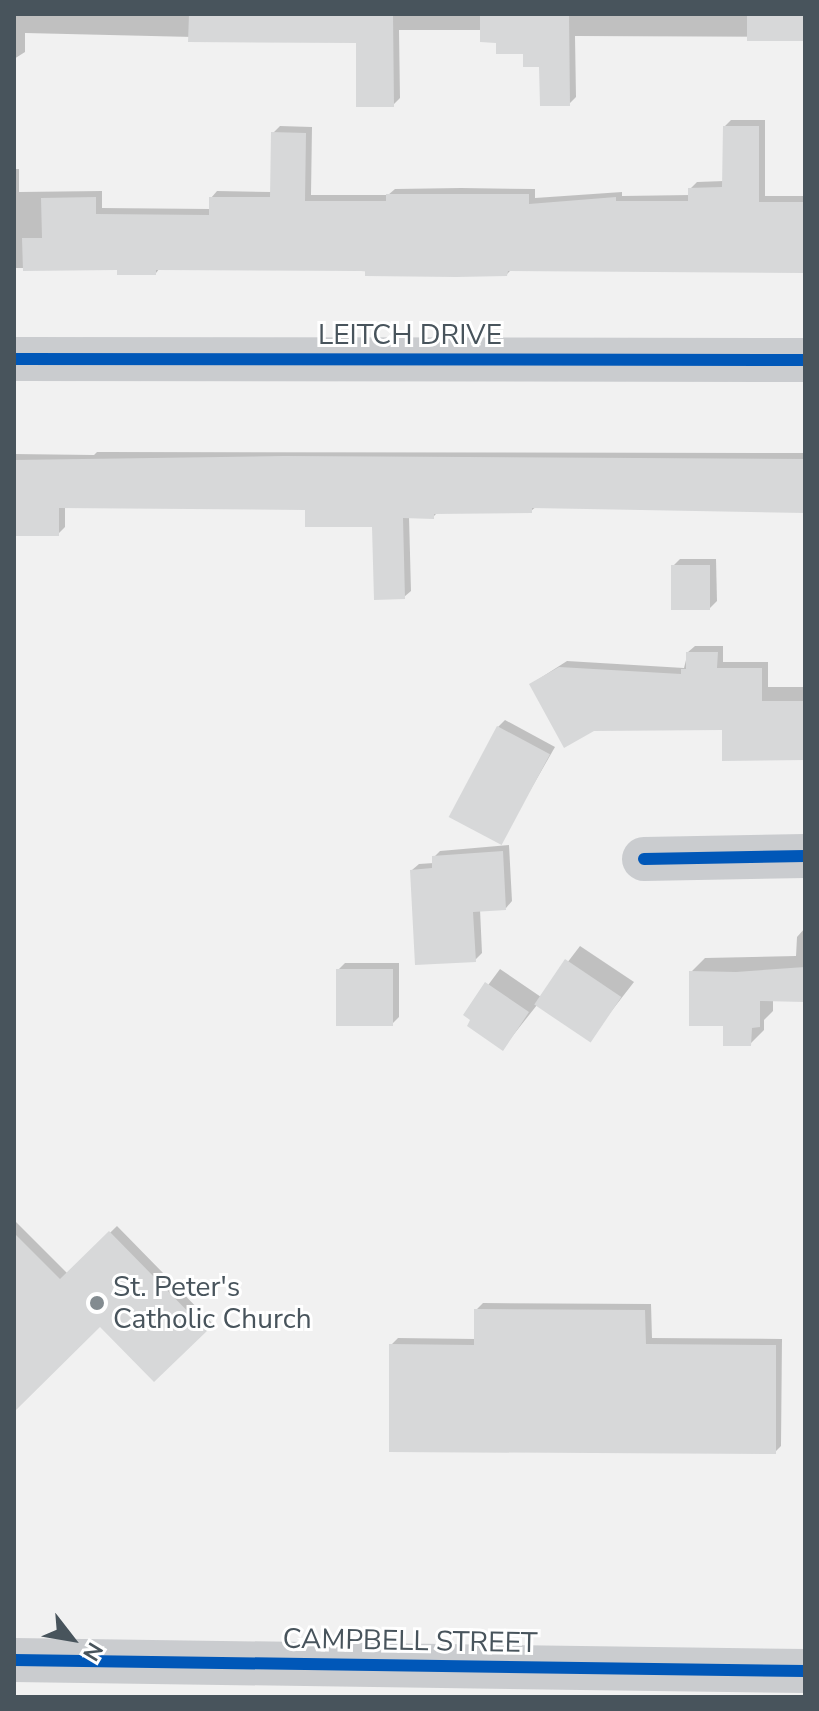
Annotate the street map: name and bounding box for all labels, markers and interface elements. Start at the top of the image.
street label: LEITCH DRIVE [318,318,502,352]
place label: St. Peter's Catholic Church [113,1270,312,1336]
marker: St. Peter's Catholic Church [88,1294,106,1312]
north arrow [32,1599,112,1679]
street label: CAMPBELL STREET [282,1622,538,1660]
text: N [75,1637,110,1666]

